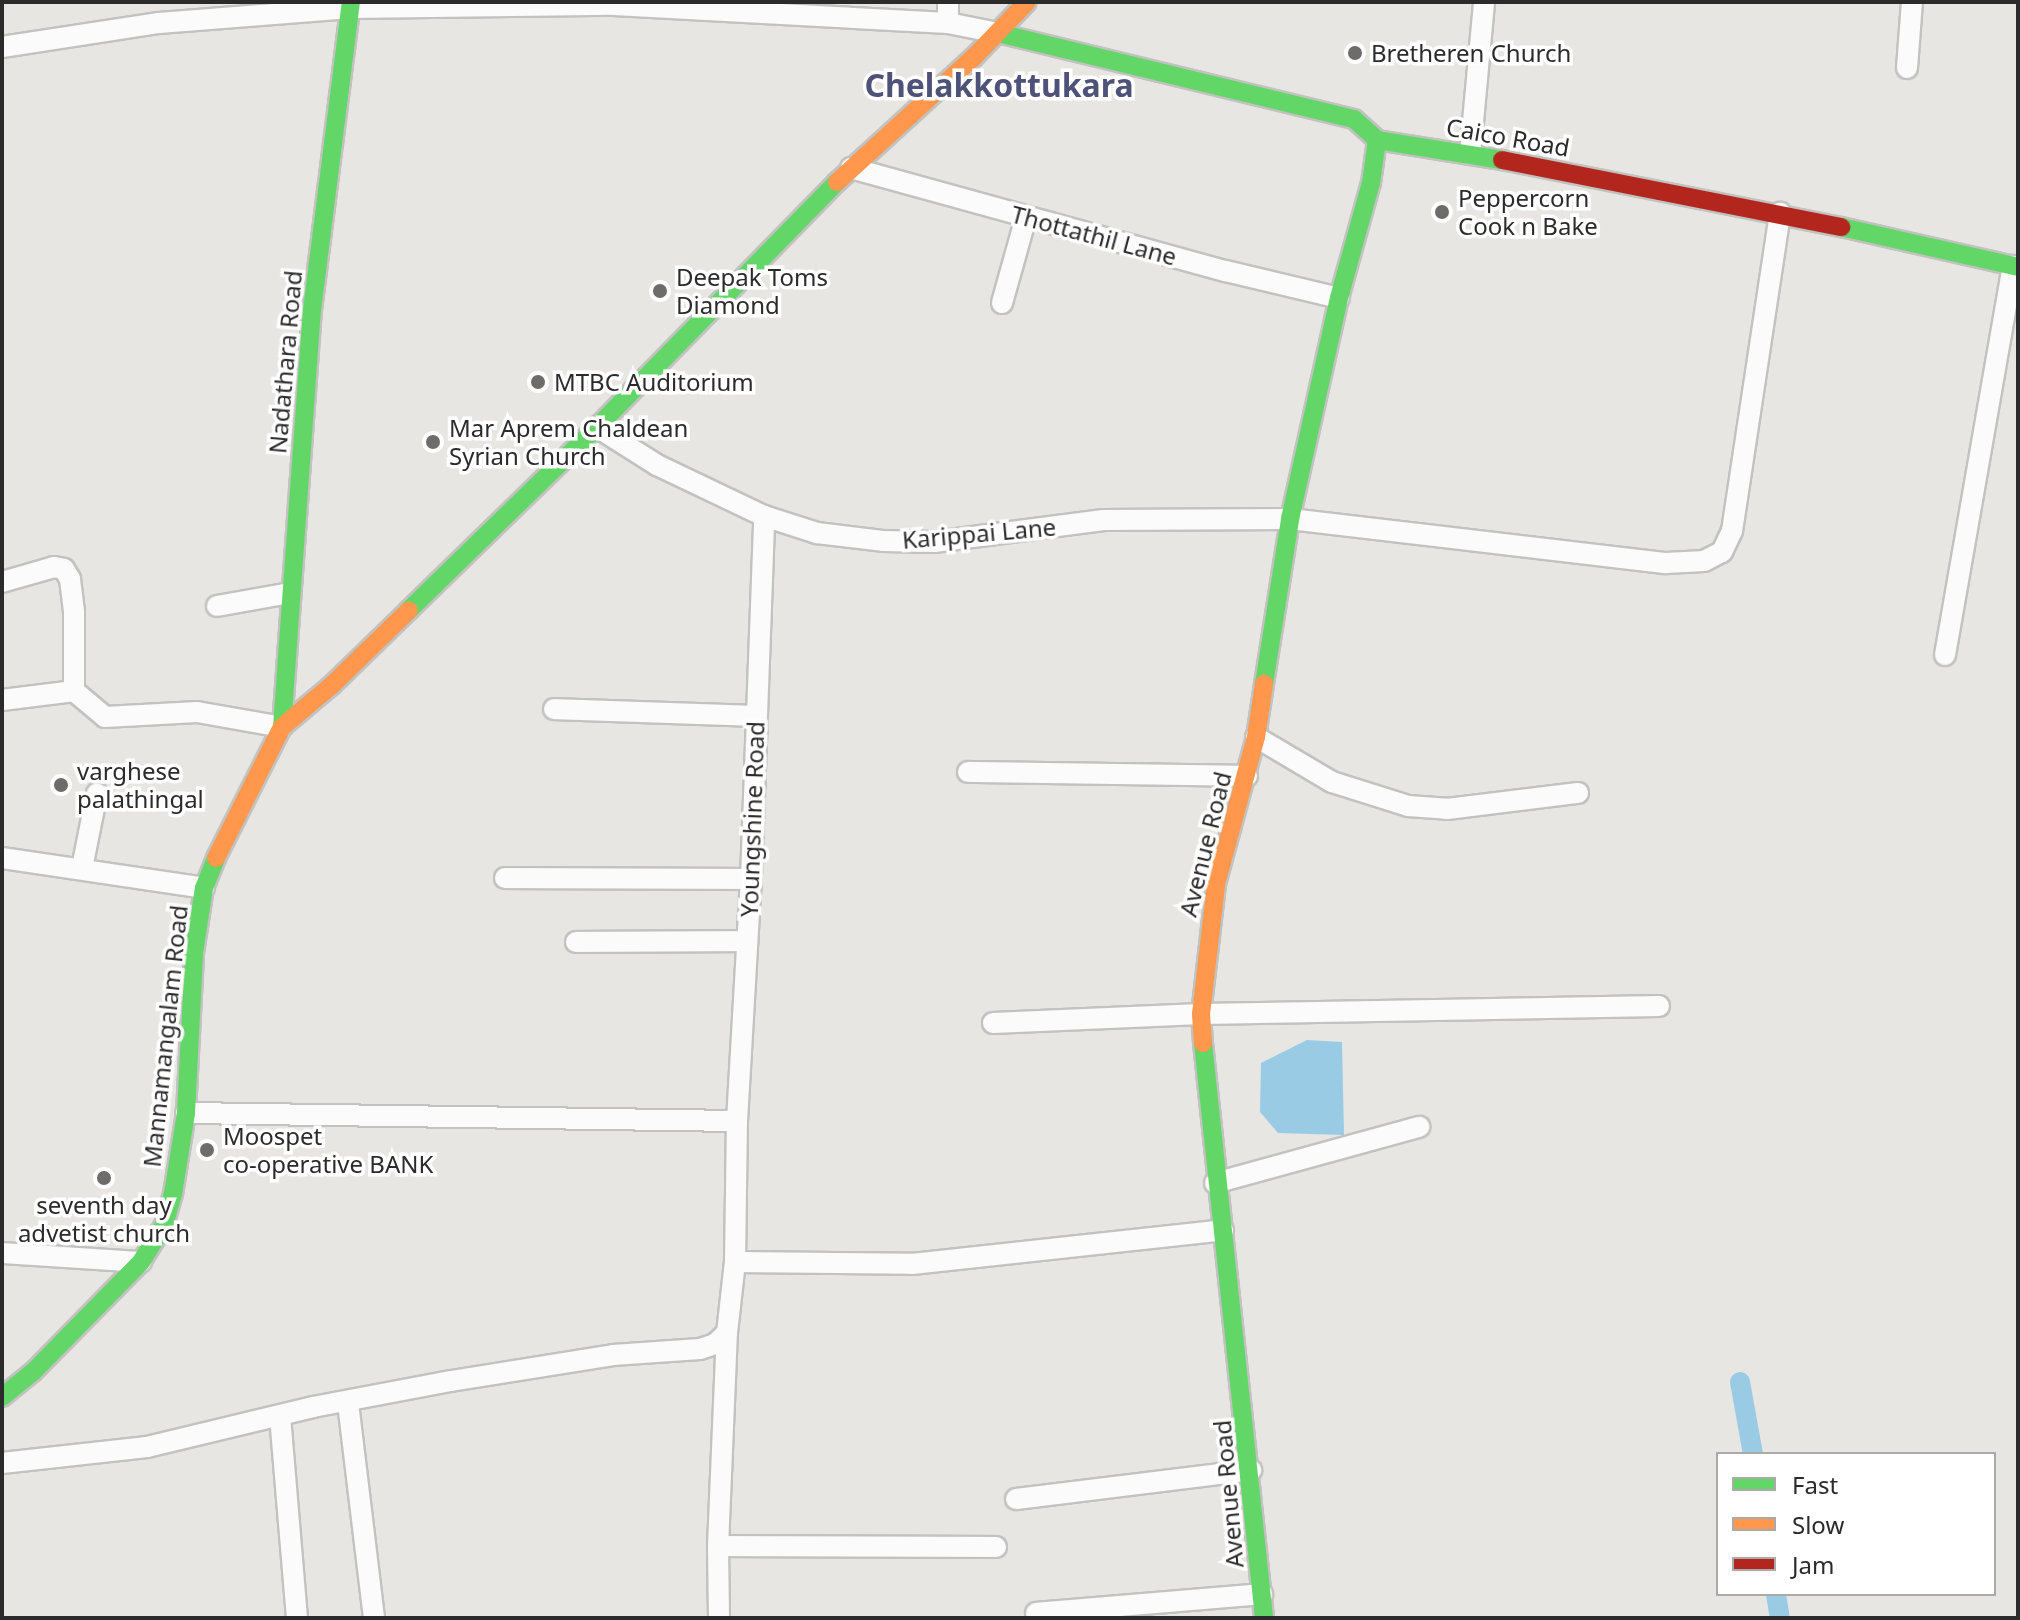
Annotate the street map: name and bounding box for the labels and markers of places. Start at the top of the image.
place label: Bretheren Church [1371,39,1571,67]
marker: Bretheren Church [1346,44,1364,62]
place label: Peppercorn Cook n Bake [1458,184,1598,240]
marker: Peppercorn Cook n Bake [1433,203,1451,221]
place label: Deepak Toms Diamond [676,263,828,319]
marker: Deepak Toms Diamond [651,282,669,300]
place label: MTBC Auditorium [554,368,754,396]
marker: MTBC Auditorium [529,373,547,391]
place label: Mar Aprem Chaldean Syrian Church [449,414,688,470]
marker: Mar Aprem Chaldean Syrian Church [424,433,442,451]
place label: varghese palathingal [77,757,204,813]
marker: varghese palathingal [52,776,70,794]
place label: Moospet co-operative BANK [223,1122,433,1178]
marker: Moospet co-operative BANK [198,1141,216,1159]
marker: seventh day advetist church [95,1169,113,1187]
place label: seventh day advetist church [18,1191,190,1247]

